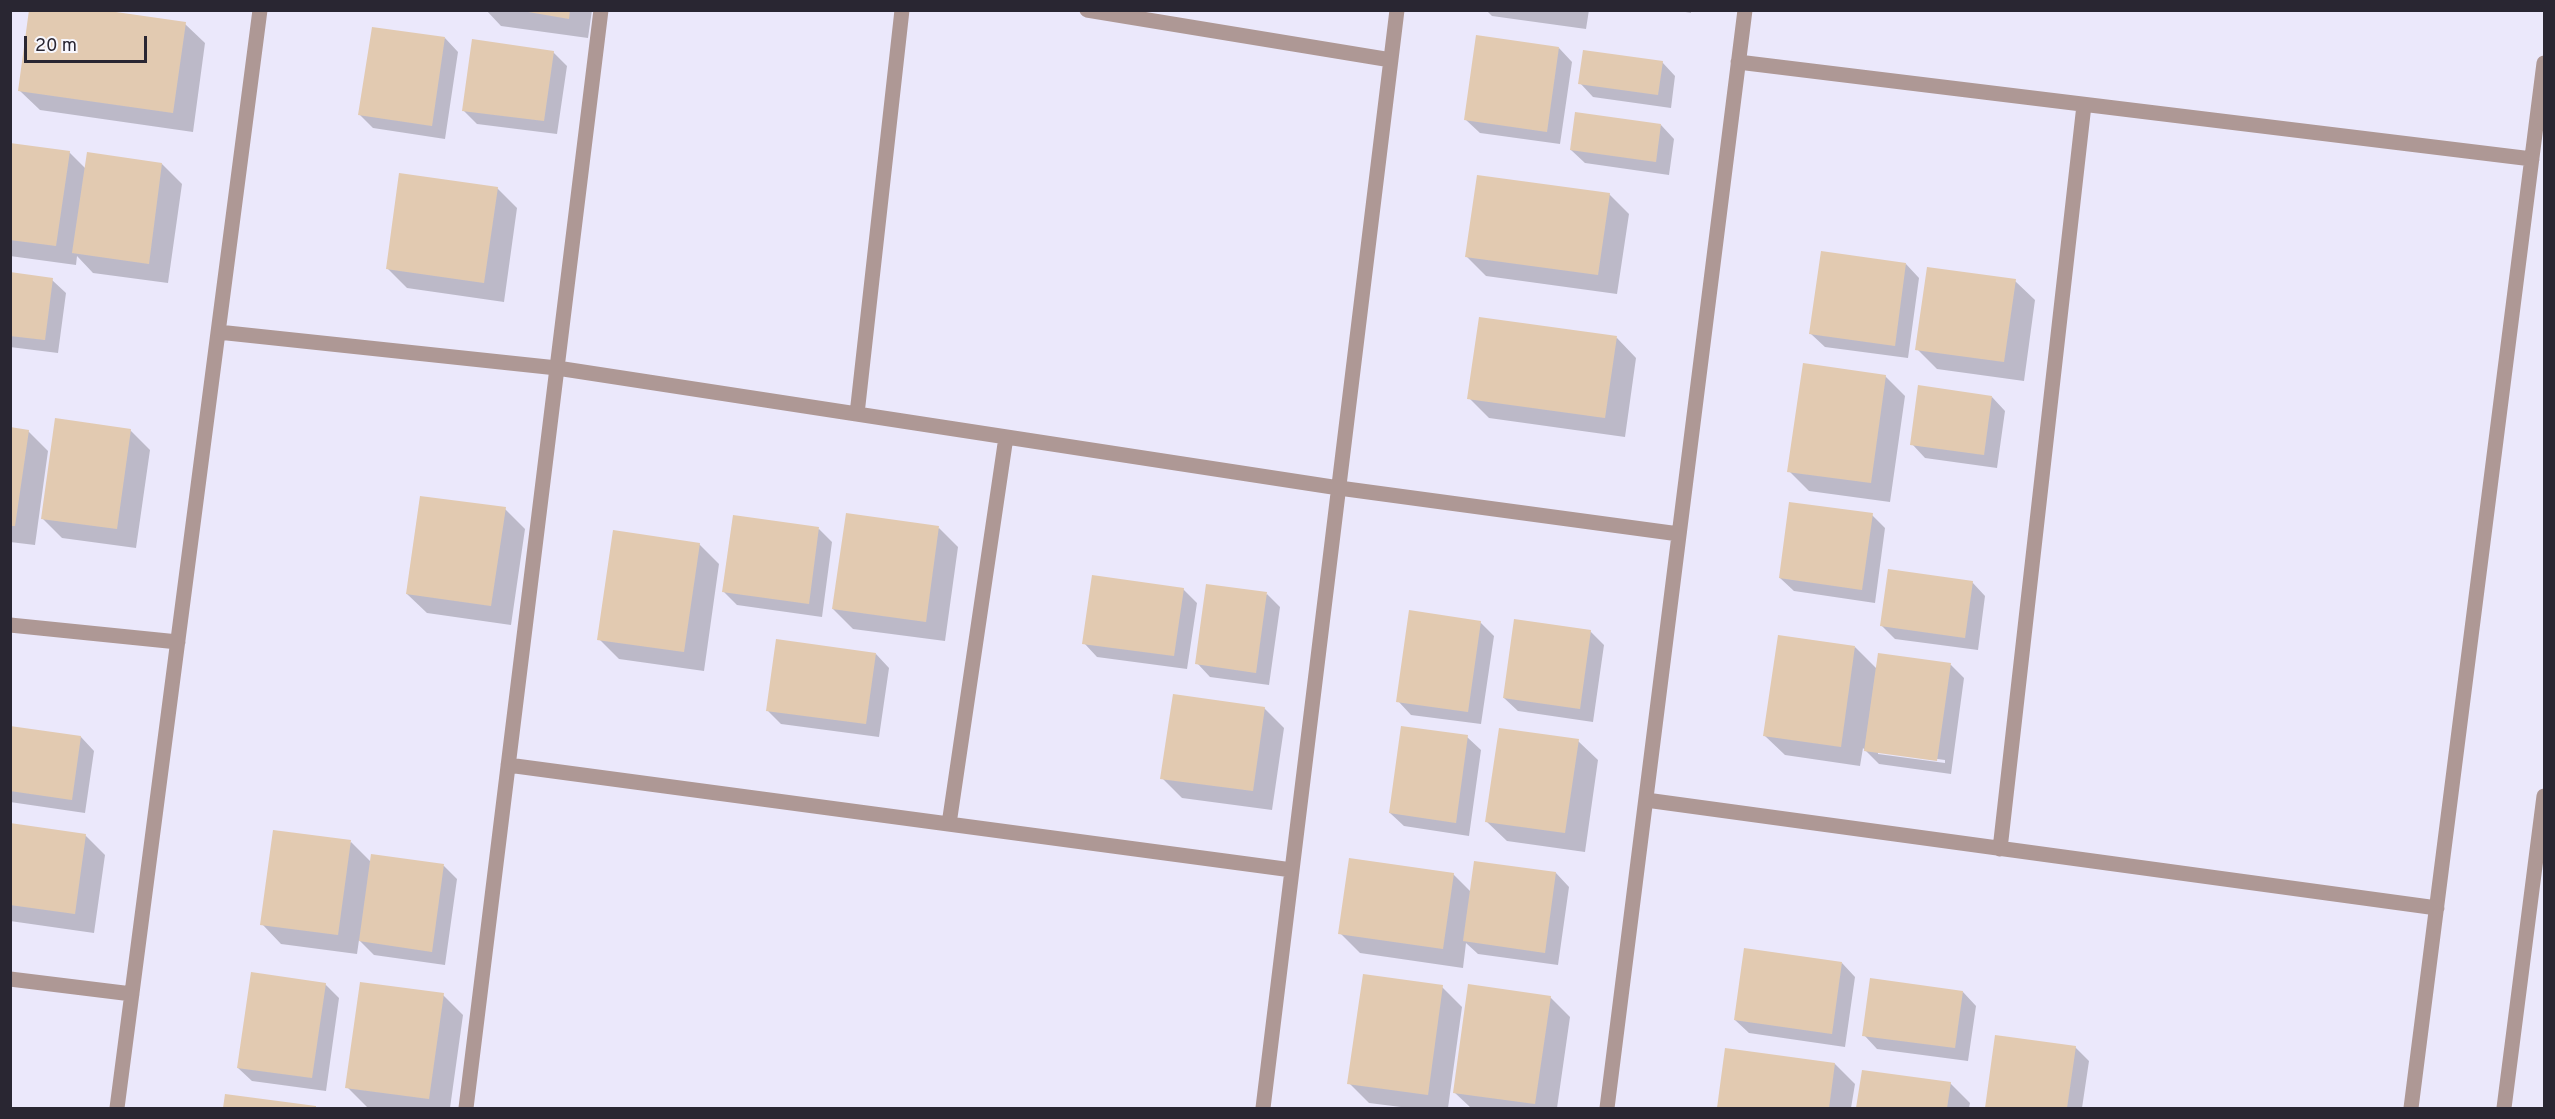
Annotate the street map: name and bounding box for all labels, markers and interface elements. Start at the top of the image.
scale bar [27,24,150,62]
text: 20 m [35,35,77,58]

